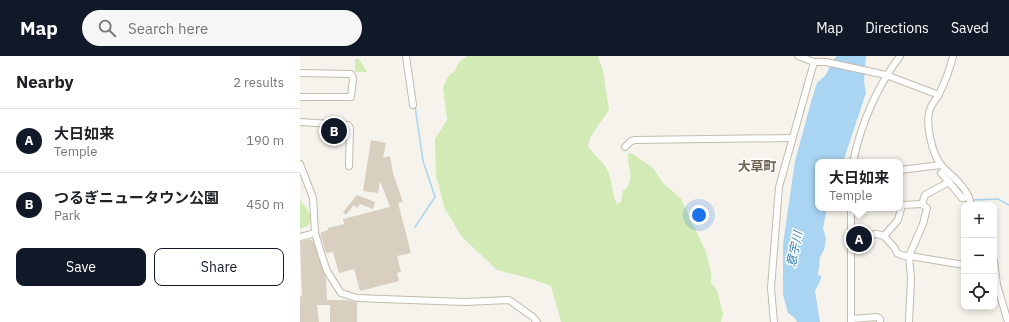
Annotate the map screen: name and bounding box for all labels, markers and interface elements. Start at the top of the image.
search box [82,10,362,46]
text: Map [20,16,58,40]
icon: search [96,17,118,39]
text: Search here [128,19,208,38]
text: Map [816,19,843,37]
text: Directions [865,19,929,37]
text: Saved [951,19,989,37]
text: Nearby [16,71,74,93]
text: 2 results [233,74,284,91]
pin: B [321,116,347,146]
text: 大日如来 [54,124,114,143]
text: A [25,132,33,149]
text: 190 m [246,132,284,149]
text: Temple [54,143,97,160]
district label: 大草町 [737,158,777,175]
popup [815,159,903,211]
text: 大日如来 [829,168,889,187]
text: Temple [829,187,872,204]
text: つるぎニュータウン公園 [54,188,219,207]
text: B [25,196,33,213]
text: 450 m [246,196,284,213]
map controls [961,202,997,310]
button: + [961,202,997,238]
your location [689,205,709,225]
text: Park [54,207,80,224]
pin: A [846,224,872,254]
water label: 意宇川 [783,228,805,268]
button: − [961,238,997,274]
button: Save [16,248,146,286]
button: Share [154,248,284,286]
button: locate [961,274,997,310]

